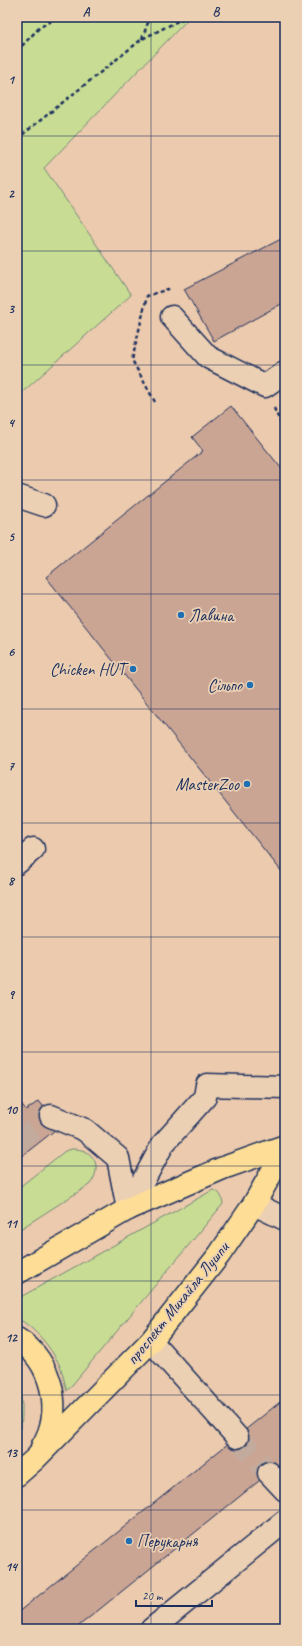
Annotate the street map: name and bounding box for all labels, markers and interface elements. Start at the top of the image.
text: A [83,4,91,20]
text: B [213,4,221,20]
text: 1 [8,72,16,88]
text: 2 [8,186,15,202]
text: 3 [8,301,15,317]
text: 4 [8,415,16,431]
text: 5 [8,529,15,545]
place label: Лавина [189,605,235,626]
marker: Лавина [176,610,186,620]
text: 6 [8,644,15,660]
place label: Chicken HUT [50,659,129,680]
marker: Chicken HUT [128,664,138,674]
place label: Сільпо [208,675,243,696]
marker: Сільпо [245,680,255,690]
text: 7 [8,758,15,774]
place label: MasterZoo [175,774,240,795]
marker: MasterZoo [242,779,252,789]
text: 8 [8,873,16,889]
text: 9 [8,987,15,1003]
text: 10 [5,1102,18,1118]
text: 11 [5,1216,19,1232]
street label: проспект Михайла Лушпи [121,1236,235,1369]
text: 12 [5,1330,18,1346]
text: 13 [5,1445,18,1461]
place label: Перукарня [137,1531,199,1552]
marker: Перукарня [124,1536,134,1546]
text: 14 [5,1559,19,1575]
scale bar [136,1582,212,1608]
text: 20 m [142,1588,164,1604]

